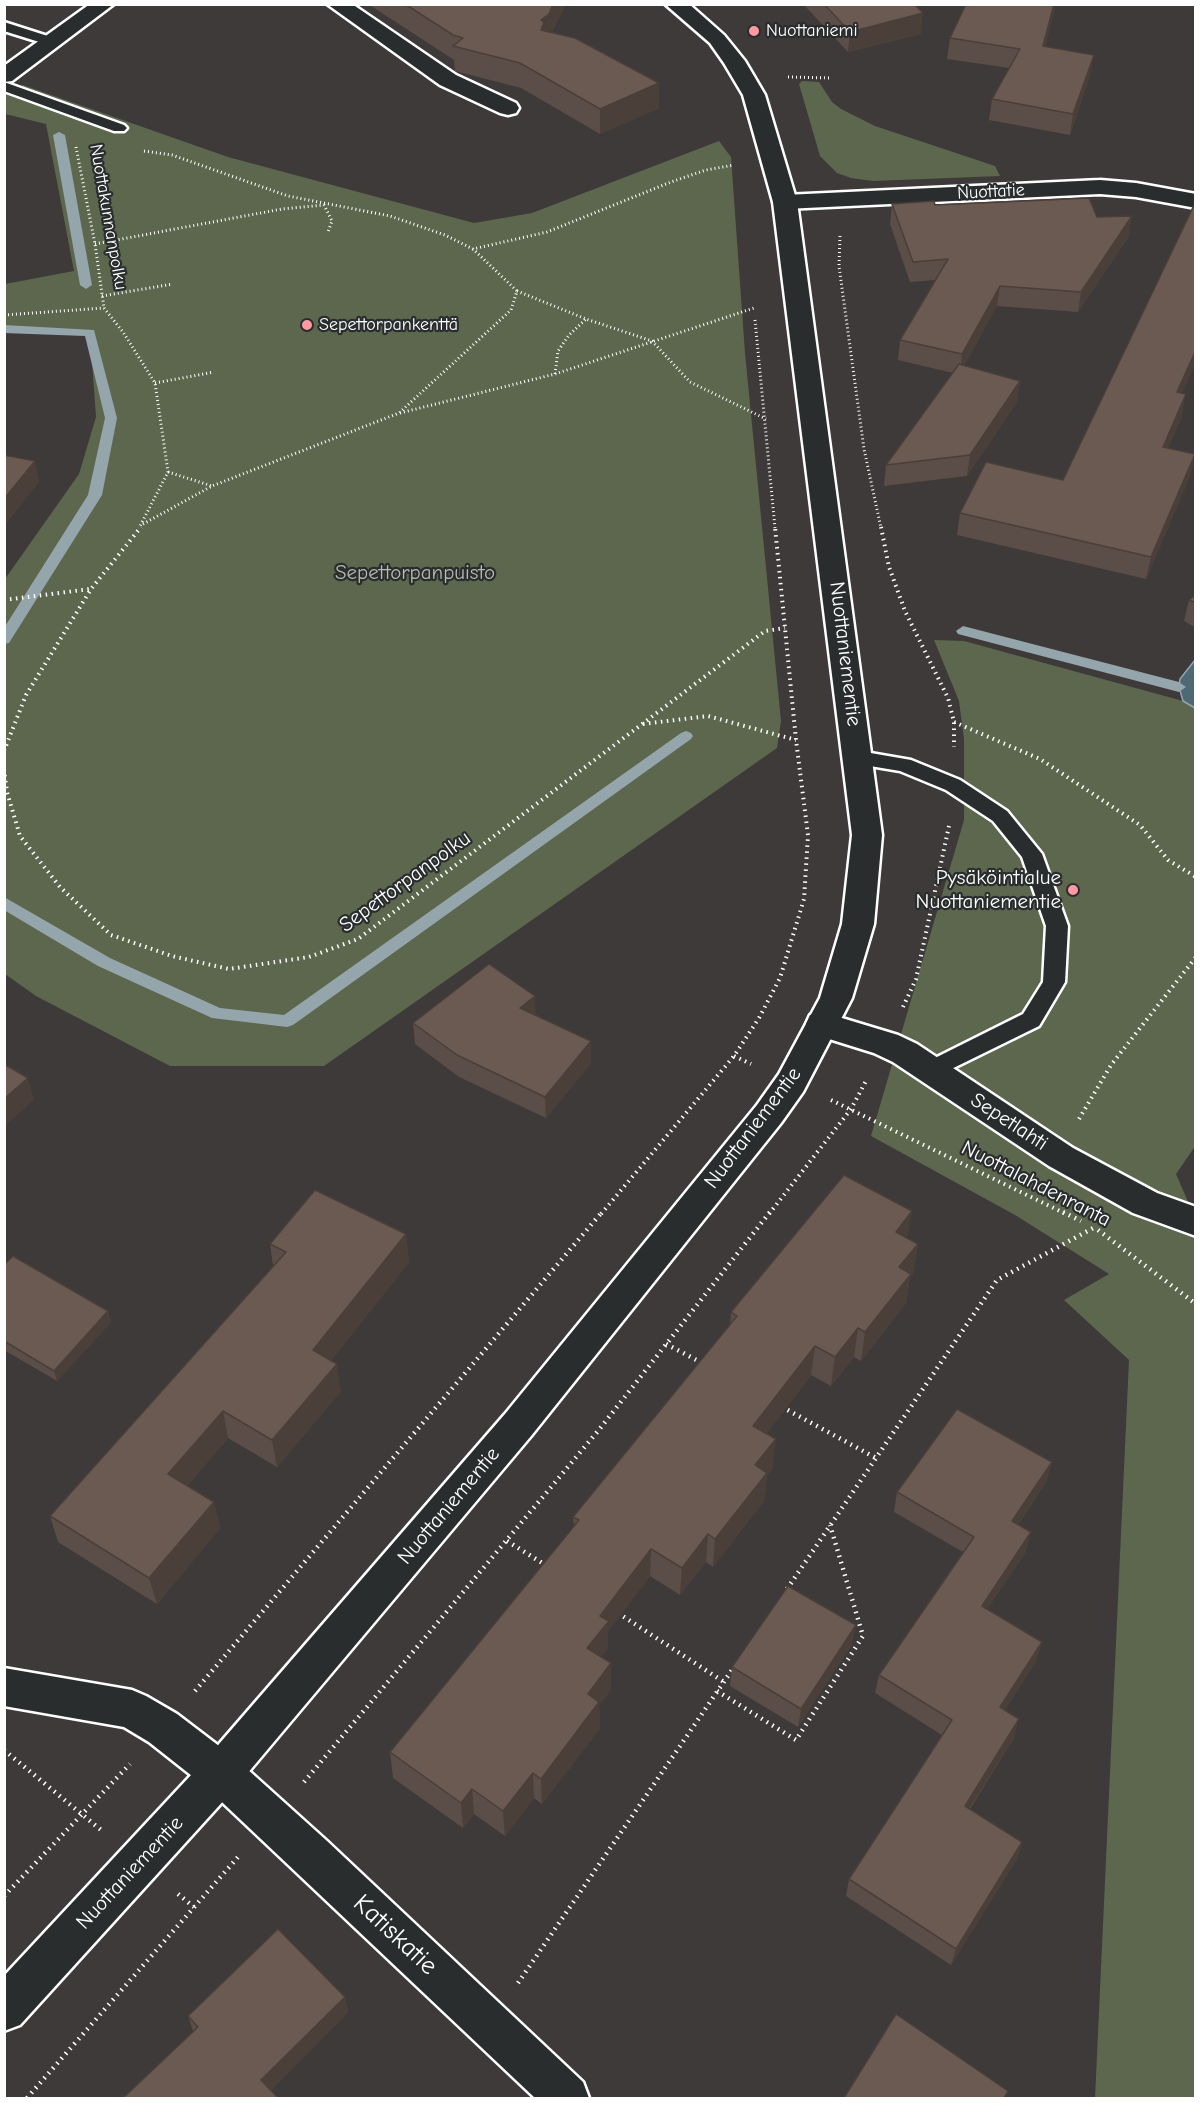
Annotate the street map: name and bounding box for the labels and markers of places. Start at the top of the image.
place label: Nuottaniemi [766,20,857,42]
marker: Nuottaniemi [747,24,761,38]
place label: Sepettorpankenttä [319,314,458,336]
marker: Sepettorpankenttä [300,318,314,332]
place label: Pysäköintialue Nuottaniementie [916,865,1061,915]
marker: Pysäköintialue Nuottaniementie [1066,883,1080,897]

